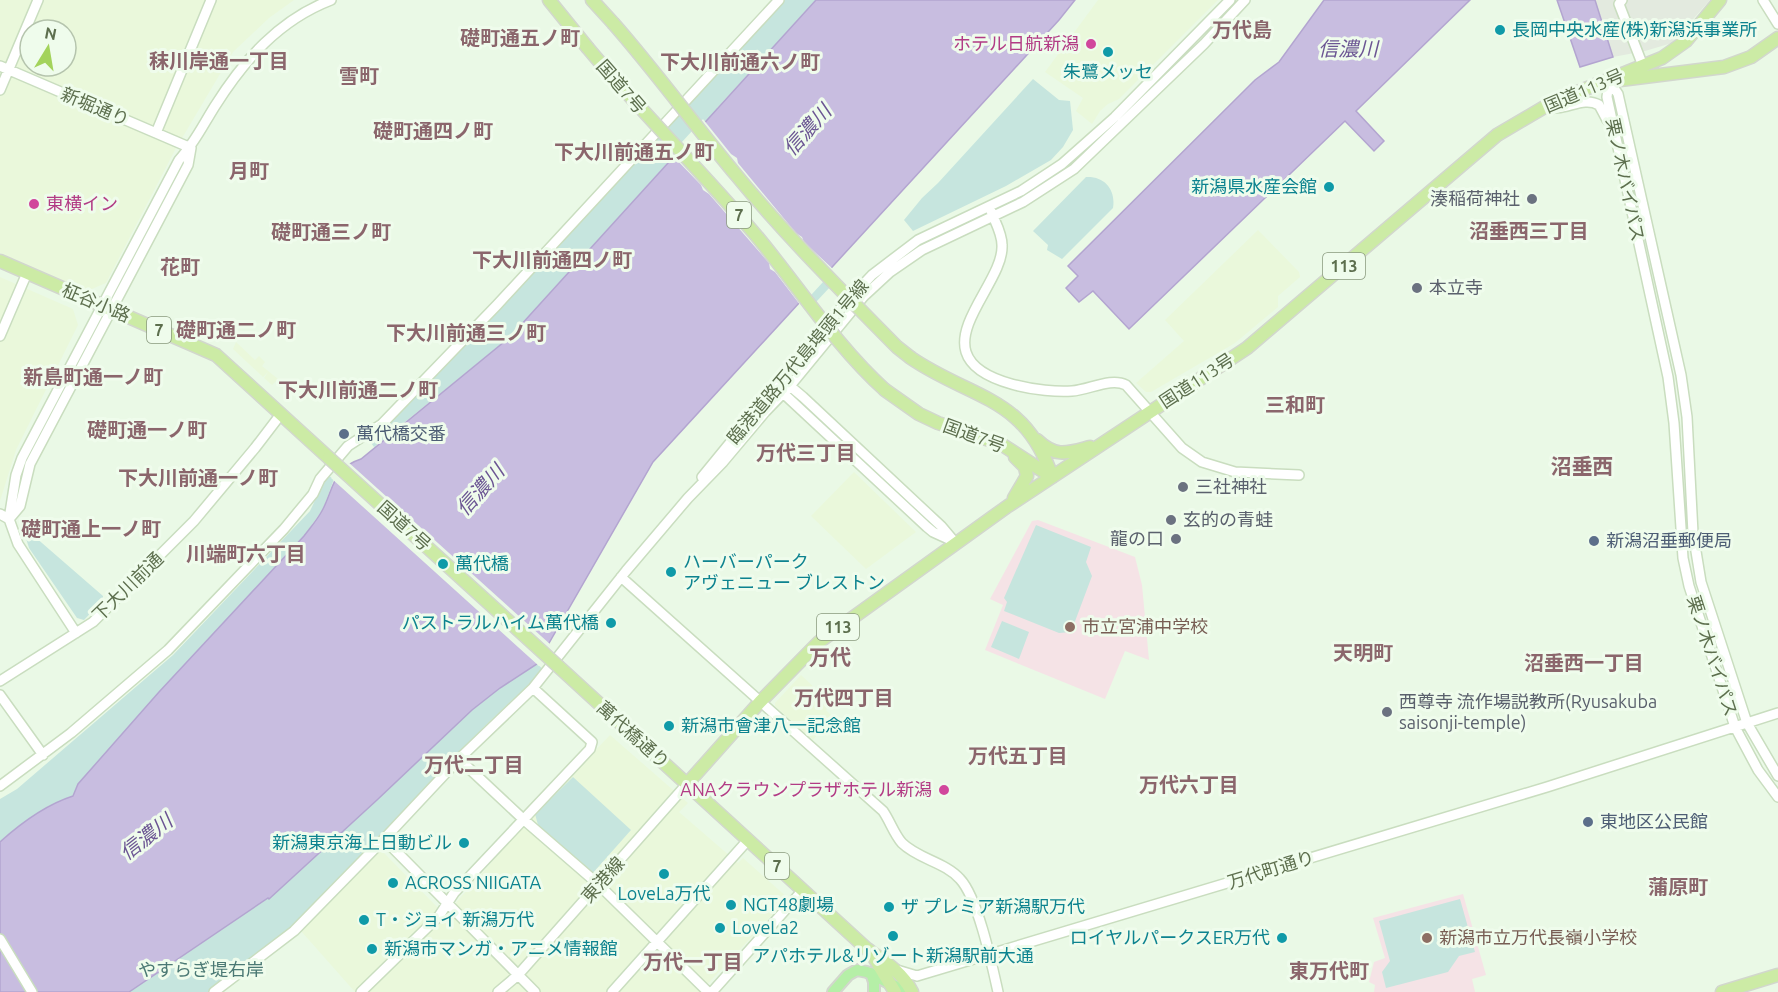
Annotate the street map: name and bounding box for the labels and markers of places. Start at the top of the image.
place label: 長岡中央水産(株)新潟浜事業所 [1512,19,1757,40]
marker: 長岡中央水産(株)新潟浜事業所 [1493,23,1507,37]
place label: ホテル日航新潟 [953,33,1079,53]
marker: ホテル日航新潟 [1084,37,1098,51]
marker: 朱鷺メッセ [1101,45,1115,59]
place label: 朱鷺メッセ [1063,61,1153,81]
place label: 新潟県水産会館 [1191,176,1317,196]
marker: 新潟県水産会館 [1322,180,1336,194]
place label: 湊稲荷神社 [1430,188,1520,208]
marker: 湊稲荷神社 [1525,192,1539,206]
place label: 東横イン [46,193,118,213]
marker: 東横イン [27,197,41,211]
place label: 本立寺 [1429,277,1483,297]
marker: 本立寺 [1410,281,1424,295]
place label: 萬代橋交番 [356,423,446,443]
marker: 萬代橋交番 [337,427,351,441]
place label: 三社神社 [1195,476,1267,496]
marker: 三社神社 [1176,480,1190,494]
place label: 玄的の青蛙 [1183,509,1273,529]
marker: 玄的の青蛙 [1164,513,1178,527]
place label: 龍の口 [1110,528,1164,548]
place label: 新潟沼垂郵便局 [1606,530,1732,550]
marker: 龍の口 [1169,532,1183,546]
marker: 新潟沼垂郵便局 [1587,534,1601,548]
place label: ハーバーパーク アヴェニュー ブレストン [683,551,885,592]
place label: 萬代橋 [455,553,509,573]
marker: 萬代橋 [436,557,450,571]
marker: ハーバーパーク アヴェニュー ブレストン [664,565,678,579]
place label: パストラルハイム萬代橋 [402,612,599,632]
marker: パストラルハイム萬代橋 [604,616,618,630]
place label: 市立宮浦中学校 [1082,616,1208,636]
marker: 市立宮浦中学校 [1063,620,1077,634]
place label: 西尊寺 流作場説教所(Ryusakuba saisonji-temple) [1399,691,1657,733]
marker: 西尊寺 流作場説教所(Ryusakuba saisonji-temple) [1380,705,1394,719]
place label: 新潟市會津八一記念館 [681,715,861,735]
marker: 新潟市會津八一記念館 [662,719,676,733]
place label: ANAクラウンプラザホテル新潟 [680,779,932,799]
marker: ANAクラウンプラザホテル新潟 [937,783,951,797]
place label: 東地区公民館 [1600,811,1708,831]
marker: 東地区公民館 [1581,815,1595,829]
place label: 新潟東京海上日動ビル [272,832,452,852]
marker: 新潟東京海上日動ビル [457,836,471,850]
marker: LoveLa万代 [657,867,671,881]
place label: ACROSS NIIGATA [405,872,541,892]
marker: ACROSS NIIGATA [386,876,400,890]
place label: LoveLa万代 [618,883,710,903]
place label: NGT48劇場 [743,894,834,914]
place label: ザ プレミア新潟駅万代 [901,896,1085,916]
marker: NGT48劇場 [724,898,738,912]
marker: ザ プレミア新潟駅万代 [882,900,896,914]
place label: T・ジョイ 新潟万代 [376,909,534,929]
marker: T・ジョイ 新潟万代 [357,913,371,927]
place label: LoveLa2 [732,917,799,937]
marker: LoveLa2 [713,921,727,935]
place label: ロイヤルパークスER万代 [1070,927,1270,947]
place label: 新潟市立万代長嶺小学校 [1439,927,1637,947]
marker: アパホテル&リゾート新潟駅前大通 [886,929,900,943]
marker: ロイヤルパークスER万代 [1275,931,1289,945]
marker: 新潟市立万代長嶺小学校 [1420,931,1434,945]
place label: 新潟市マンガ・アニメ情報館 [384,938,618,958]
marker: 新潟市マンガ・アニメ情報館 [365,942,379,956]
place label: アパホテル&リゾート新潟駅前大通 [752,945,1034,965]

